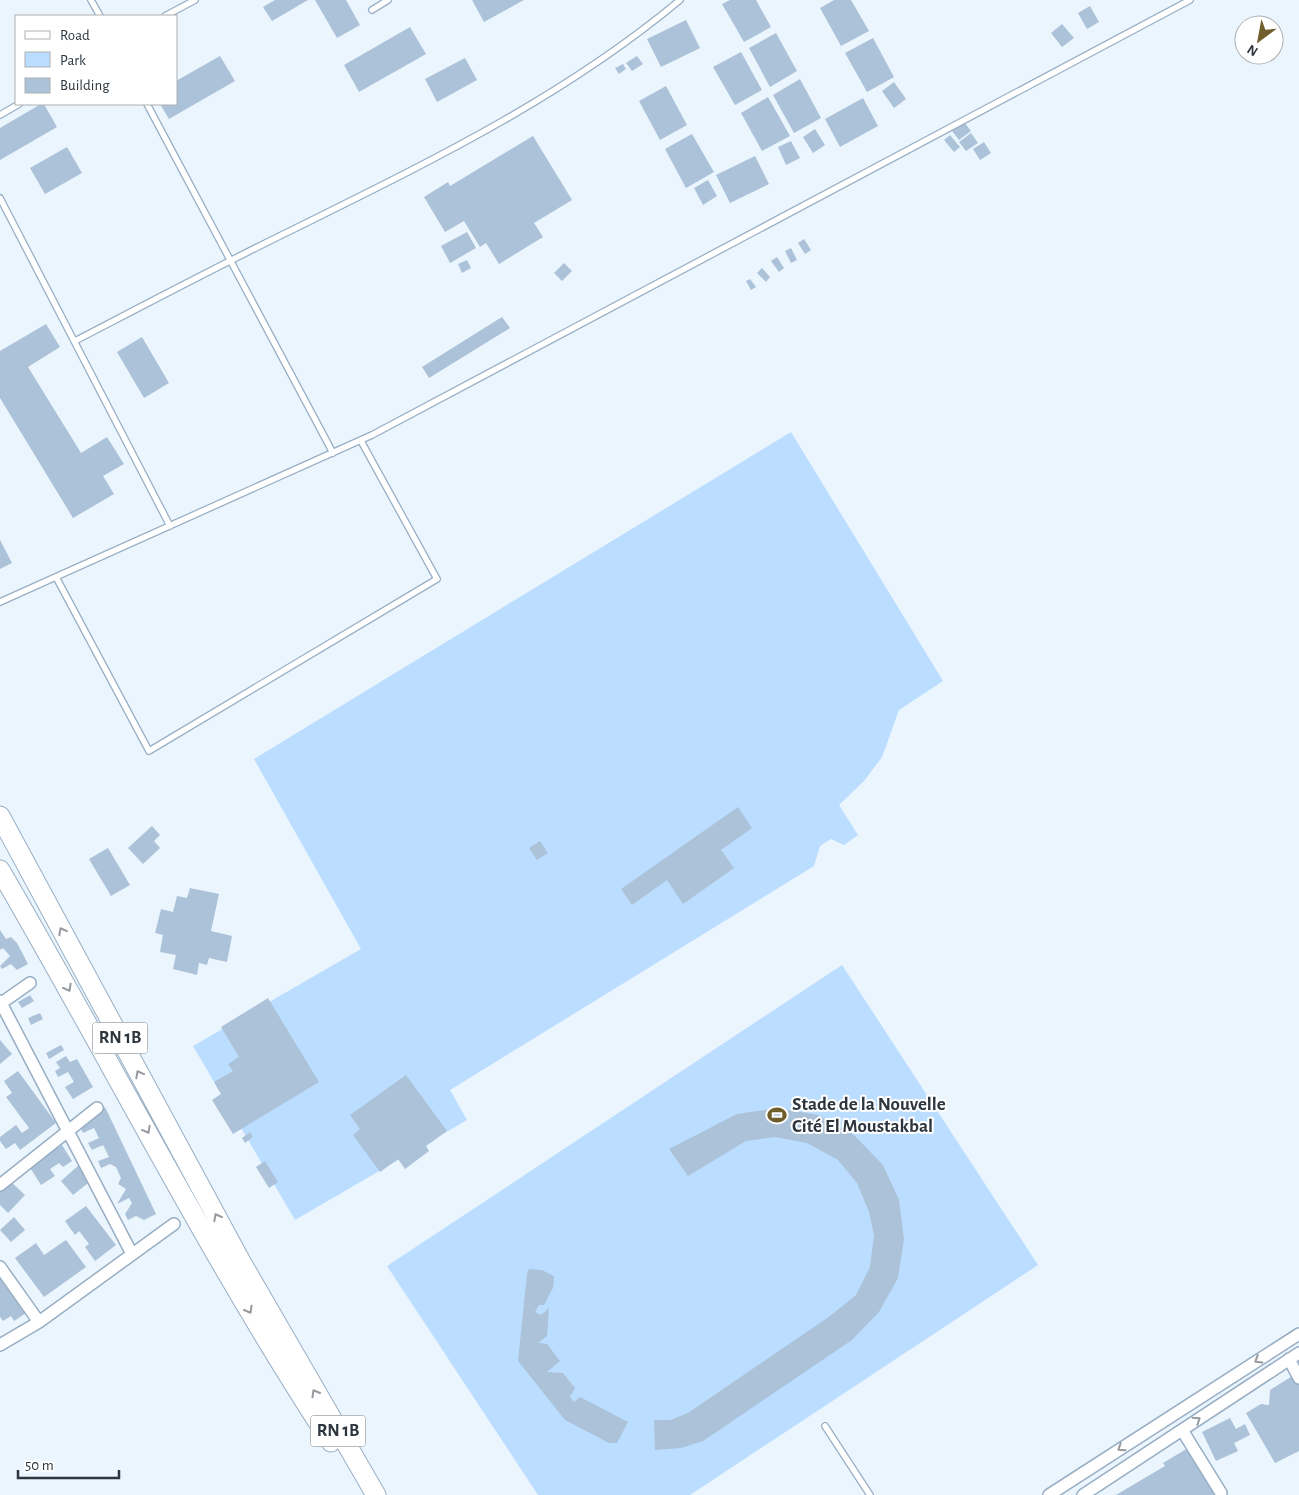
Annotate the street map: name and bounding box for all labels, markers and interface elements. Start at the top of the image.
legend [15,15,178,105]
north arrow [1234,15,1284,65]
text: Road [60,28,90,43]
text: N [1245,42,1260,59]
text: Park [60,53,86,68]
text: Building [60,78,110,93]
one-way arrow [58,927,68,936]
one-way arrow [62,983,72,992]
road number: RN 1B [92,1022,148,1054]
one-way arrow [135,1070,145,1079]
place label: Stade de la Nouvelle Cité El Moustakbal [792,1095,946,1136]
sports icon: Stade de la Nouvelle Cité El Moustakbal [766,1104,788,1126]
one-way arrow [140,1125,150,1134]
one-way arrow [213,1213,223,1222]
one-way arrow [243,1305,253,1314]
one-way arrow [1254,1353,1263,1363]
one-way arrow [312,1389,322,1398]
road number: RN 1B [310,1415,366,1446]
one-way arrow [1191,1417,1201,1426]
one-way arrow [1118,1442,1127,1451]
scale bar [18,1448,119,1480]
text: 50 m [25,1458,54,1473]

